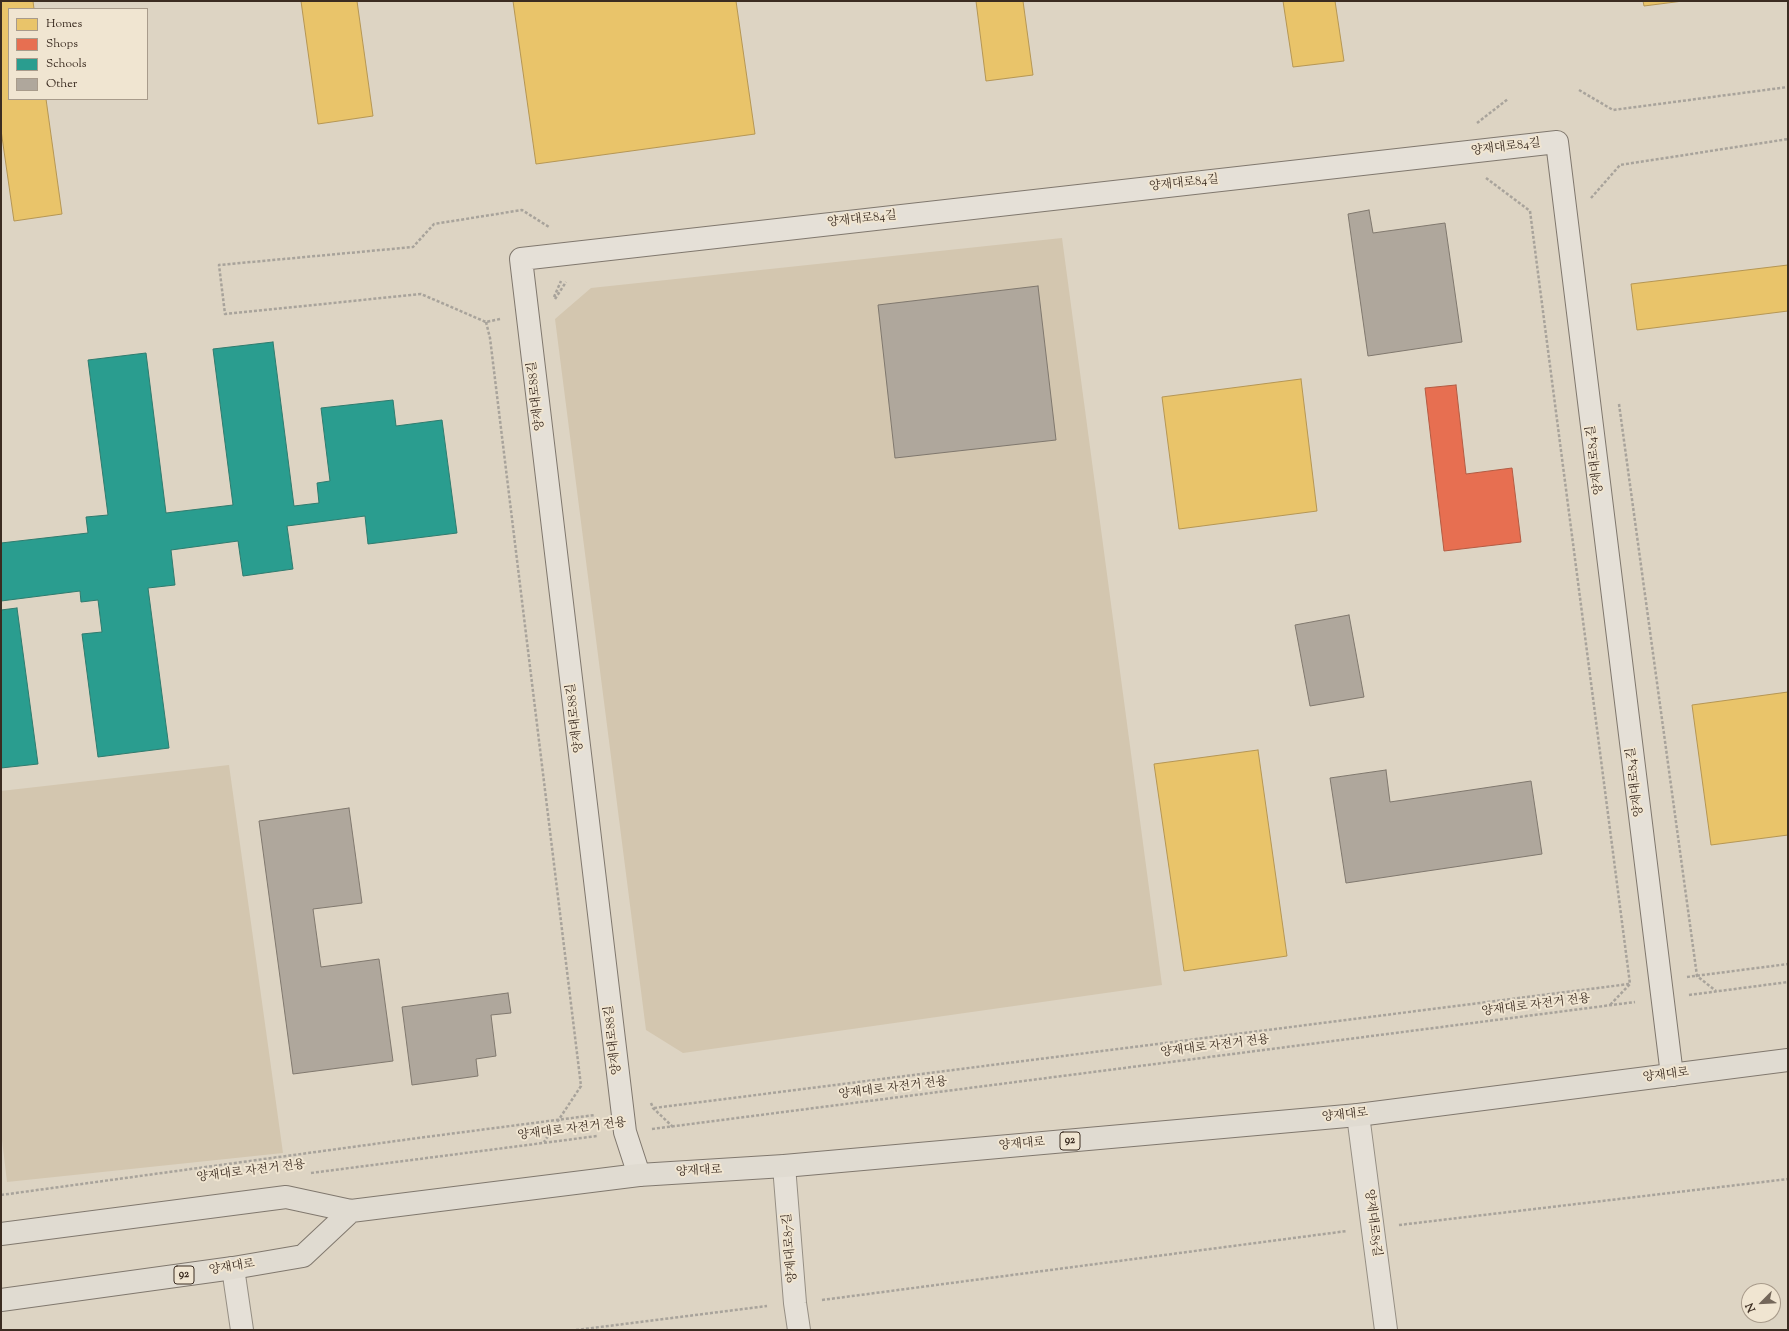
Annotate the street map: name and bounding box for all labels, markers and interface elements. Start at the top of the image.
legend [8,8,148,100]
text: Homes [46,15,82,33]
text: Shops [46,35,78,53]
text: Schools [46,55,87,73]
text: Other [46,75,77,93]
street label: 양재대로84길 [1470,137,1542,159]
street label: 양재대로84길 [1148,173,1220,195]
street label: 양재대로84길 [826,209,898,231]
street label: 양재대로88길 [526,360,548,432]
street label: 양재대로84길 [1585,424,1607,496]
street label: 양재대로88길 [565,682,587,754]
street label: 양재대로84길 [1625,746,1647,818]
street label: 양재대로 자전거 전용 [1481,992,1591,1020]
street label: 양재대로88길 [603,1004,625,1076]
street label: 양재대로 자전거 전용 [1160,1033,1270,1061]
street label: 양재대로 [1642,1066,1690,1086]
street label: 양재대로 자전거 전용 [838,1075,948,1103]
street label: 양재대로 [1321,1106,1369,1126]
street label: 양재대로 자전거 전용 [517,1116,627,1144]
road number: 92 [1060,1132,1080,1150]
street label: 양재대로 [998,1136,1046,1154]
street label: 양재대로 자전거 전용 [196,1158,306,1186]
street label: 양재대로 [675,1164,723,1180]
street label: 양재대로85길 [1361,1188,1383,1258]
street label: 양재대로87길 [781,1213,801,1283]
street label: 양재대로 [208,1257,256,1279]
road number: 92 [174,1266,194,1284]
north arrow [1741,1283,1781,1323]
text: N [1742,1300,1760,1315]

